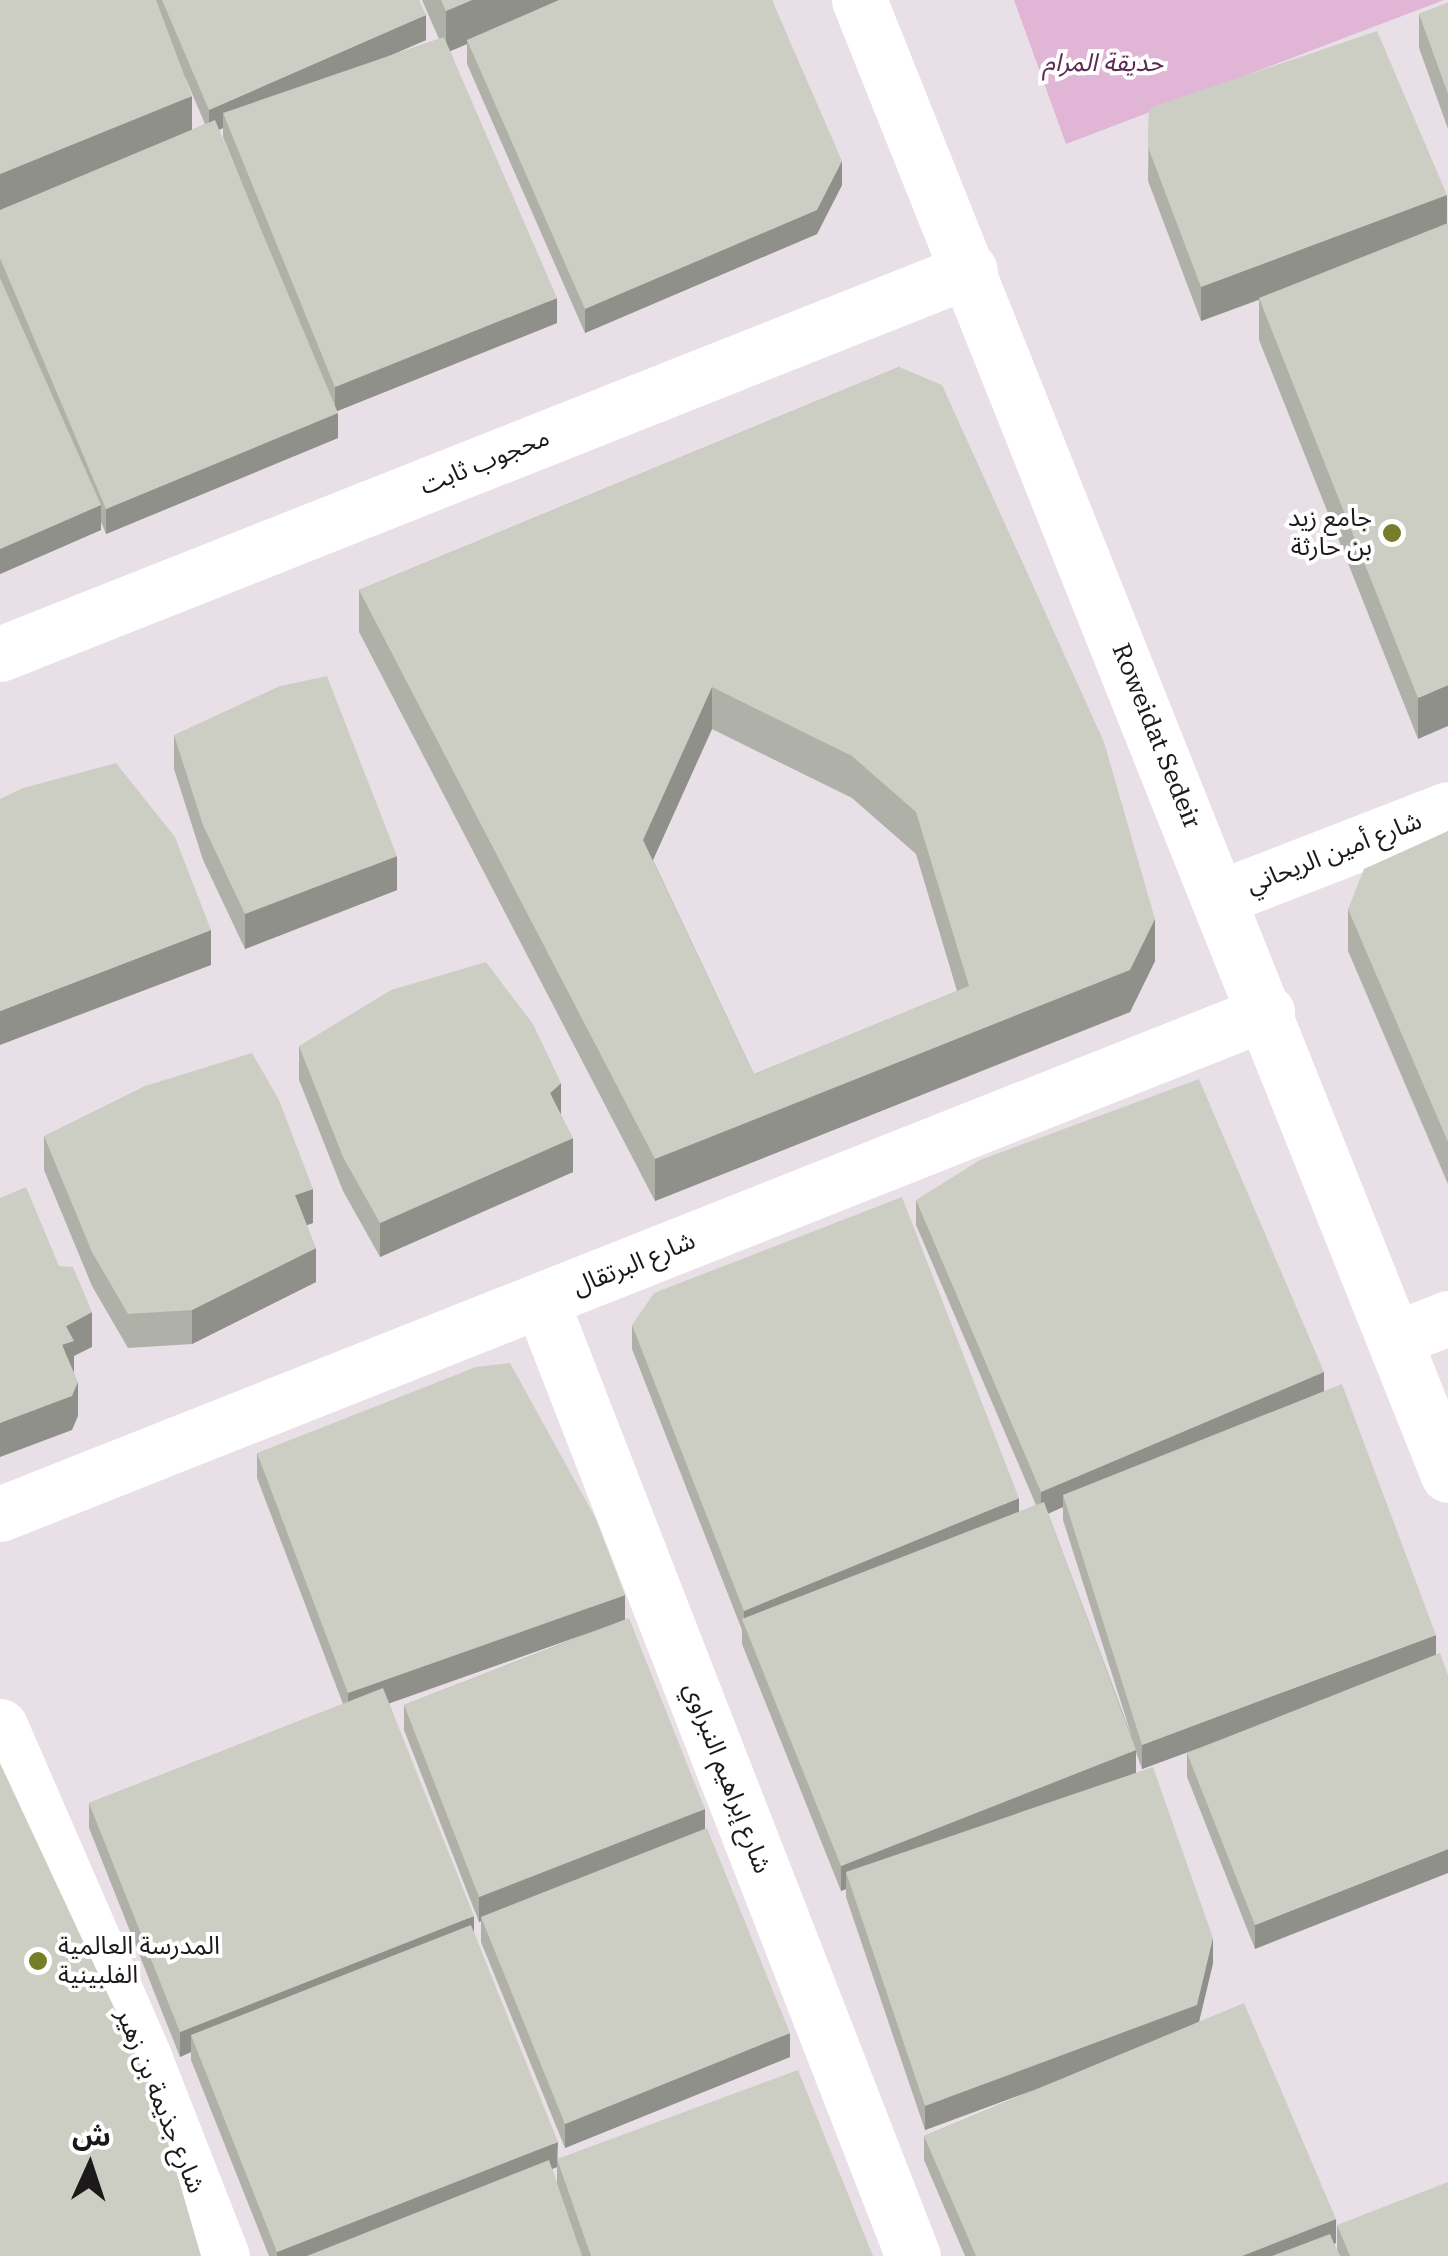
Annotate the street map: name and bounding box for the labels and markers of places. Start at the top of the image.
place label: جامع زيد بن حارثة [1288,504,1372,563]
marker: جامع زيد بن حارثة [1381,522,1403,544]
place label: المدرسة العالمية الفلبينية [58,1932,220,1991]
marker: المدرسة العالمية الفلبينية [27,1950,49,1972]

